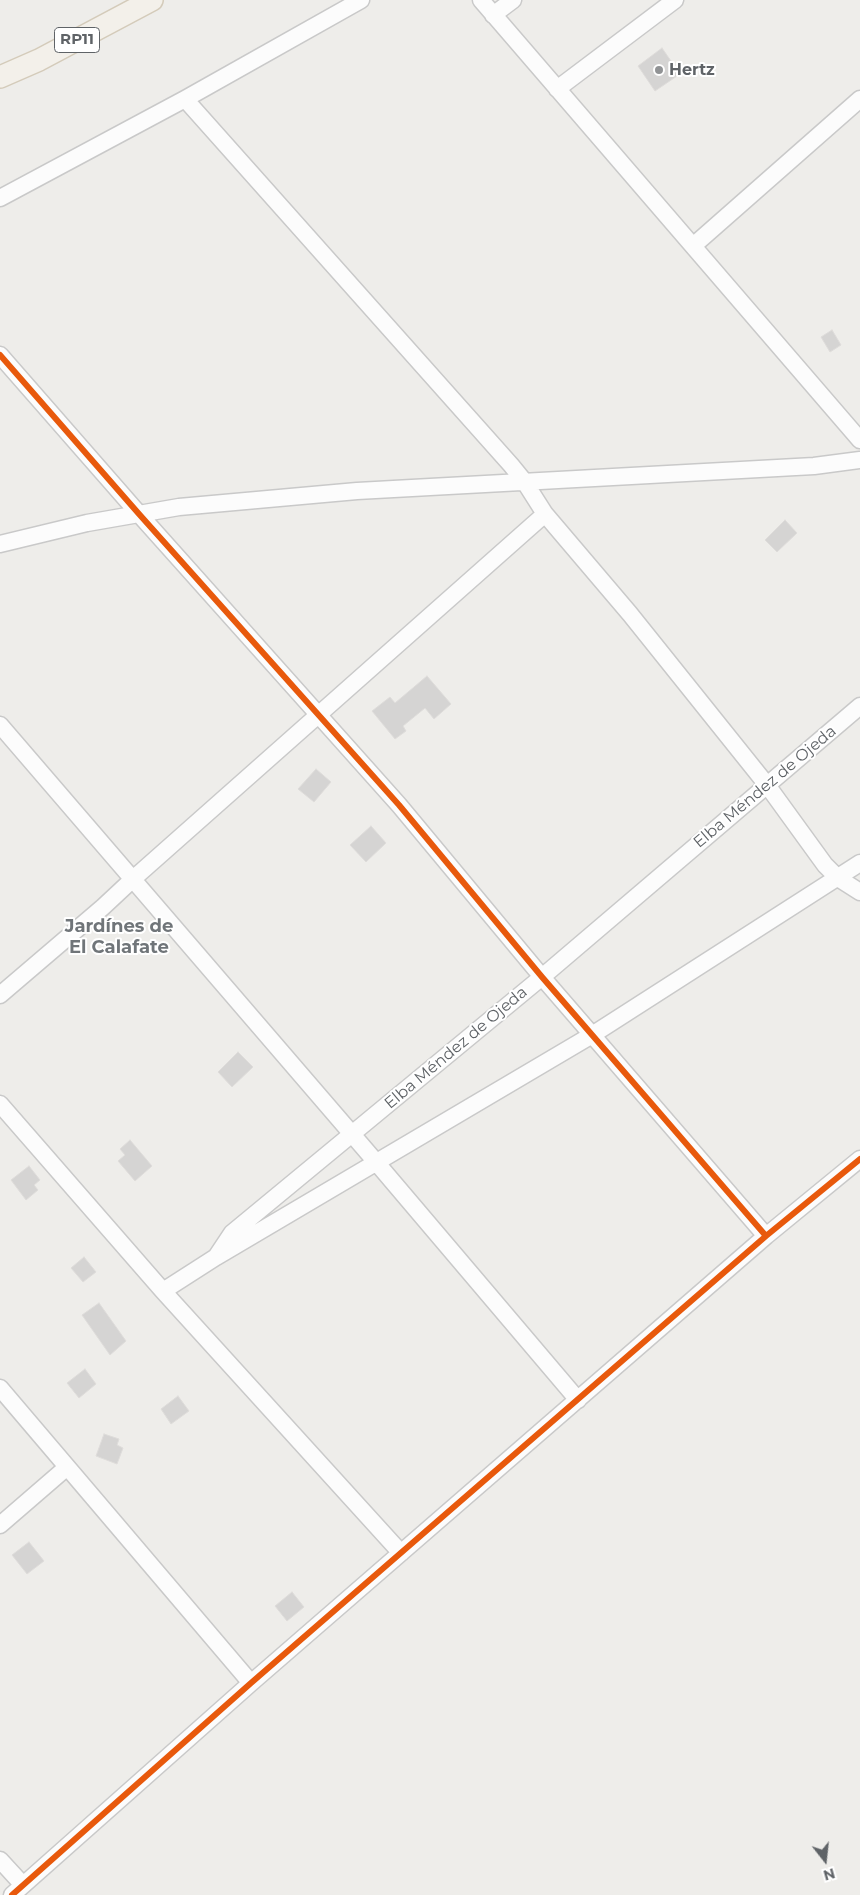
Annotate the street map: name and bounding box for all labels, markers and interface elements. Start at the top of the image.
road number: RP11 [54,28,100,52]
place label: Hertz [669,60,715,80]
marker: Hertz [653,64,665,76]
street label: Elba Méndez de Ojeda [690,722,840,852]
district label: Jardínes de El Calafate [65,916,173,959]
street label: Elba Méndez de Ojeda [381,983,531,1113]
north arrow [800,1835,850,1885]
text: N [821,1864,837,1885]

